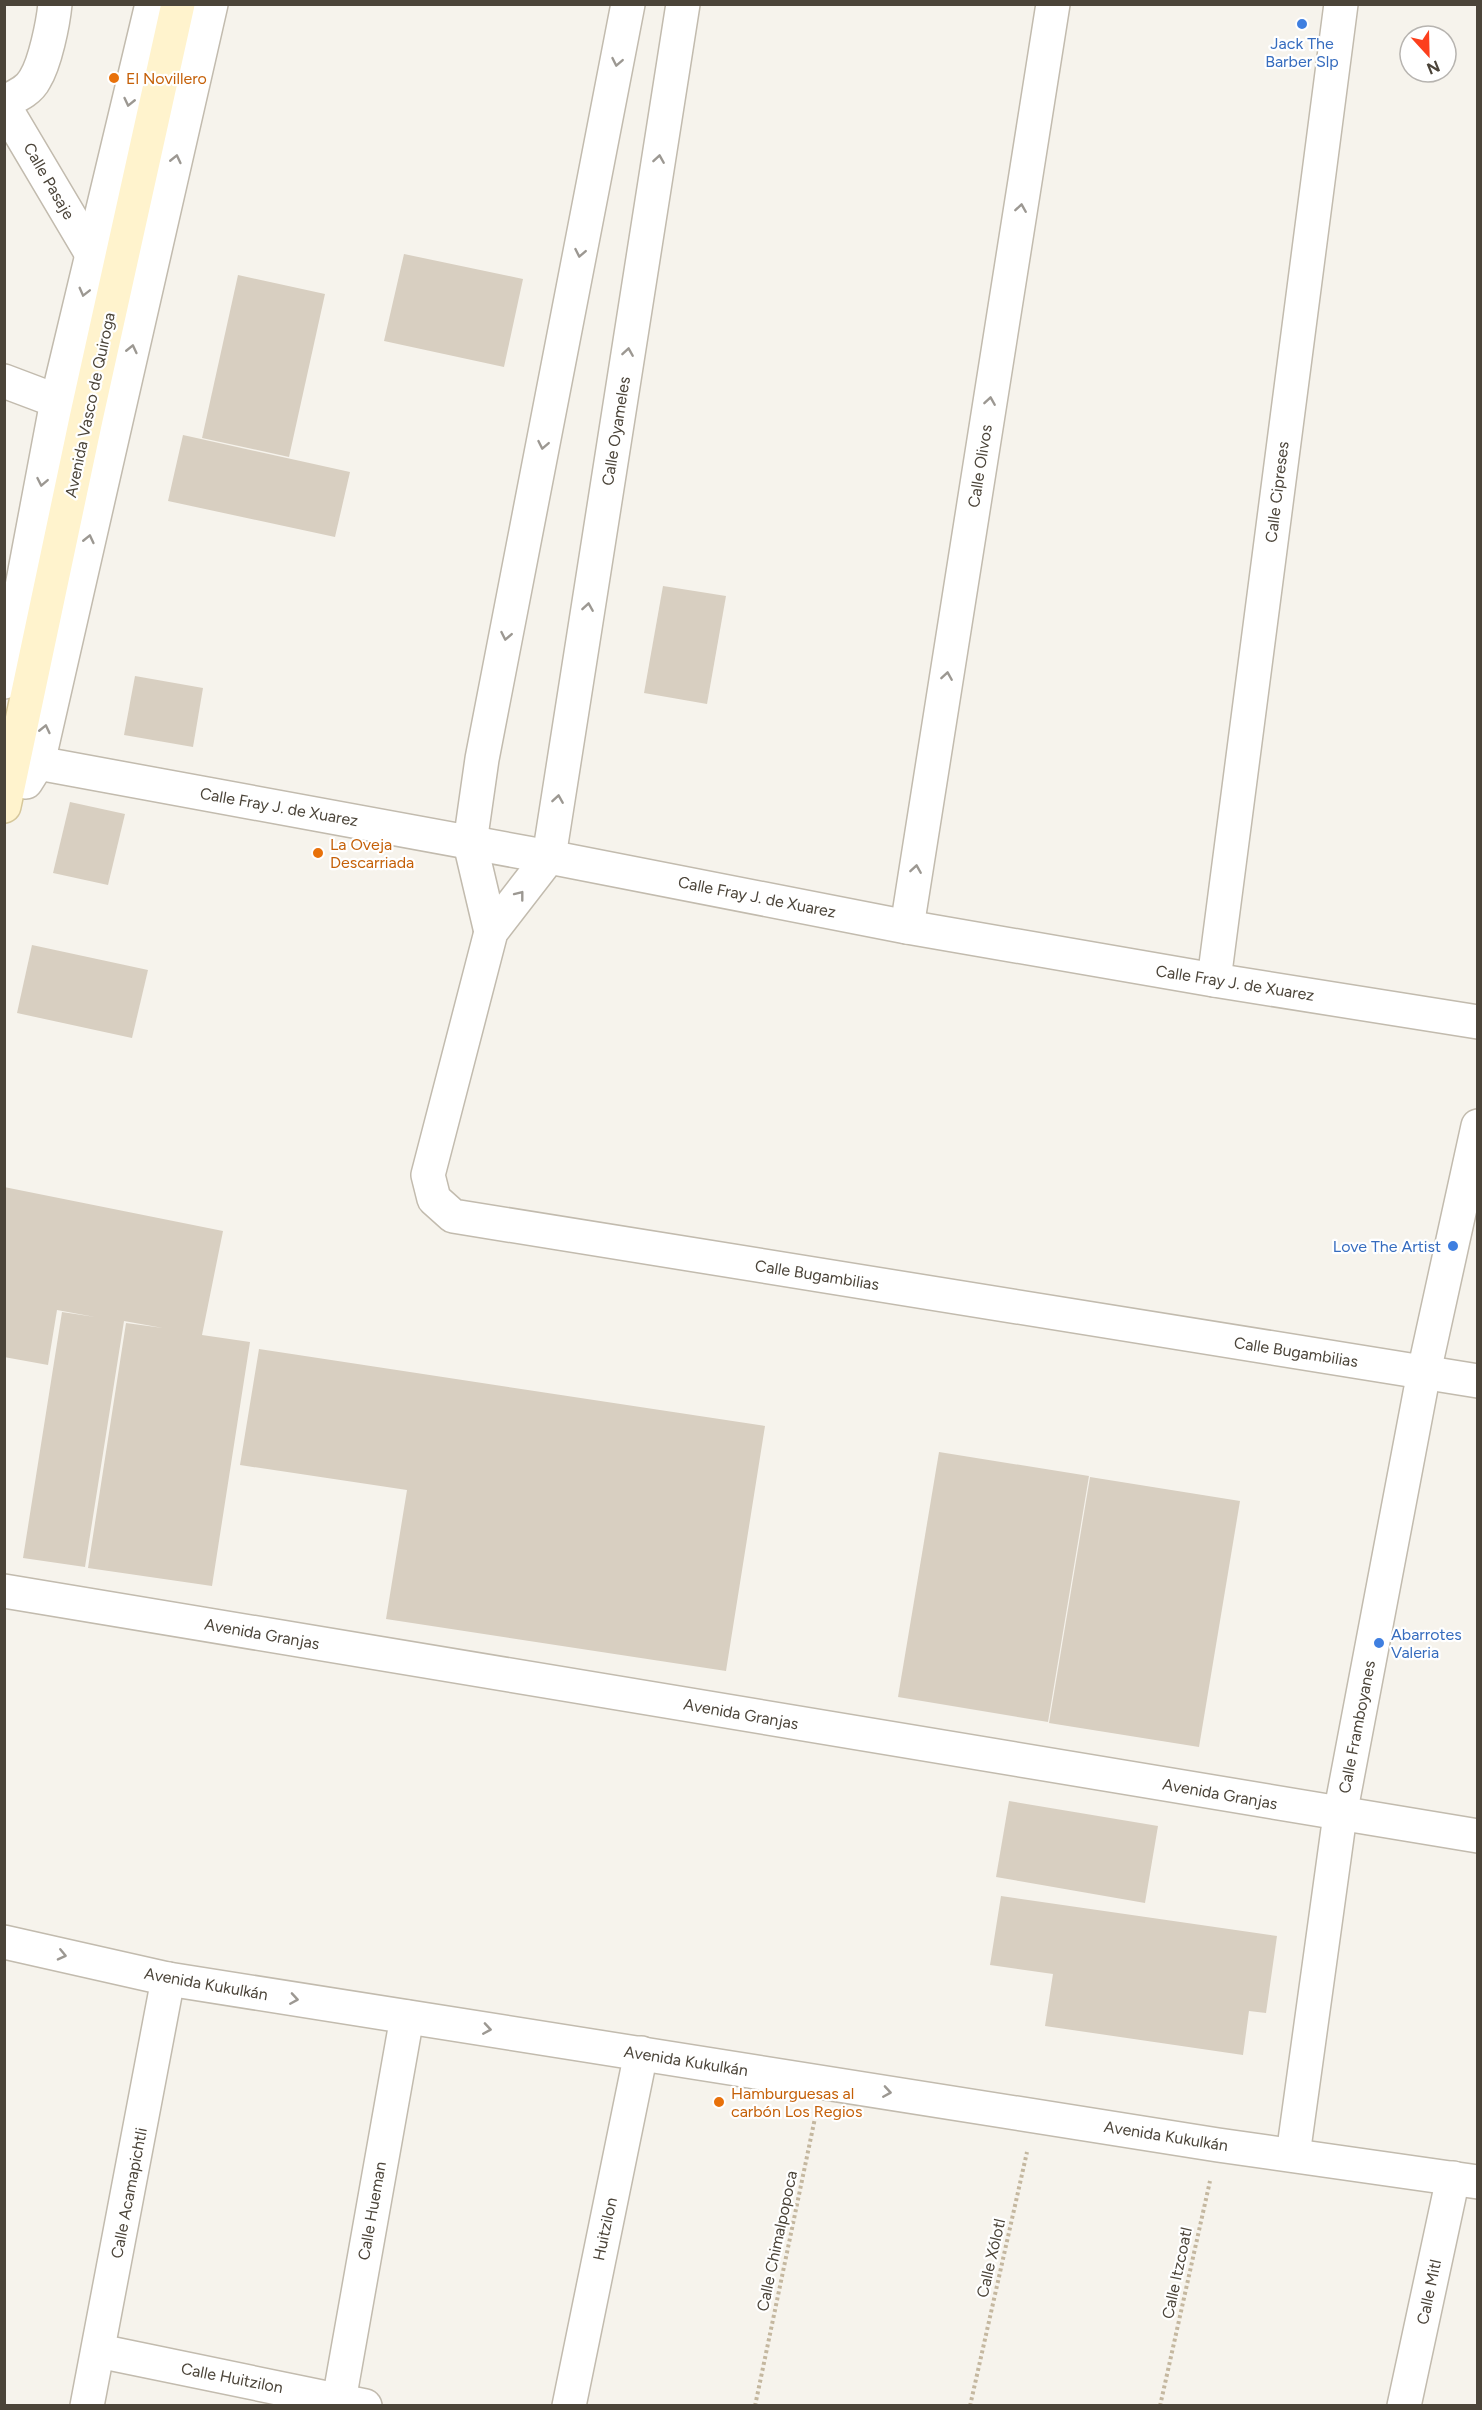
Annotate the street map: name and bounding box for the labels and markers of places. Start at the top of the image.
marker: Jack The Barber Slp [1295,17,1309,31]
place label: Jack The Barber Slp [1265,34,1339,71]
place label: El Novillero [126,69,207,88]
marker: El Novillero [107,71,121,85]
place label: La Oveja Descarriada [330,835,414,872]
marker: La Oveja Descarriada [311,846,325,860]
place label: Love The Artist [1333,1237,1441,1256]
marker: Love The Artist [1446,1239,1460,1253]
place label: Abarrotes Valeria [1391,1625,1462,1662]
marker: Abarrotes Valeria [1372,1636,1386,1650]
place label: Hamburguesas al carbón Los Regios [731,2084,862,2121]
marker: Hamburguesas al carbón Los Regios [712,2095,726,2109]

